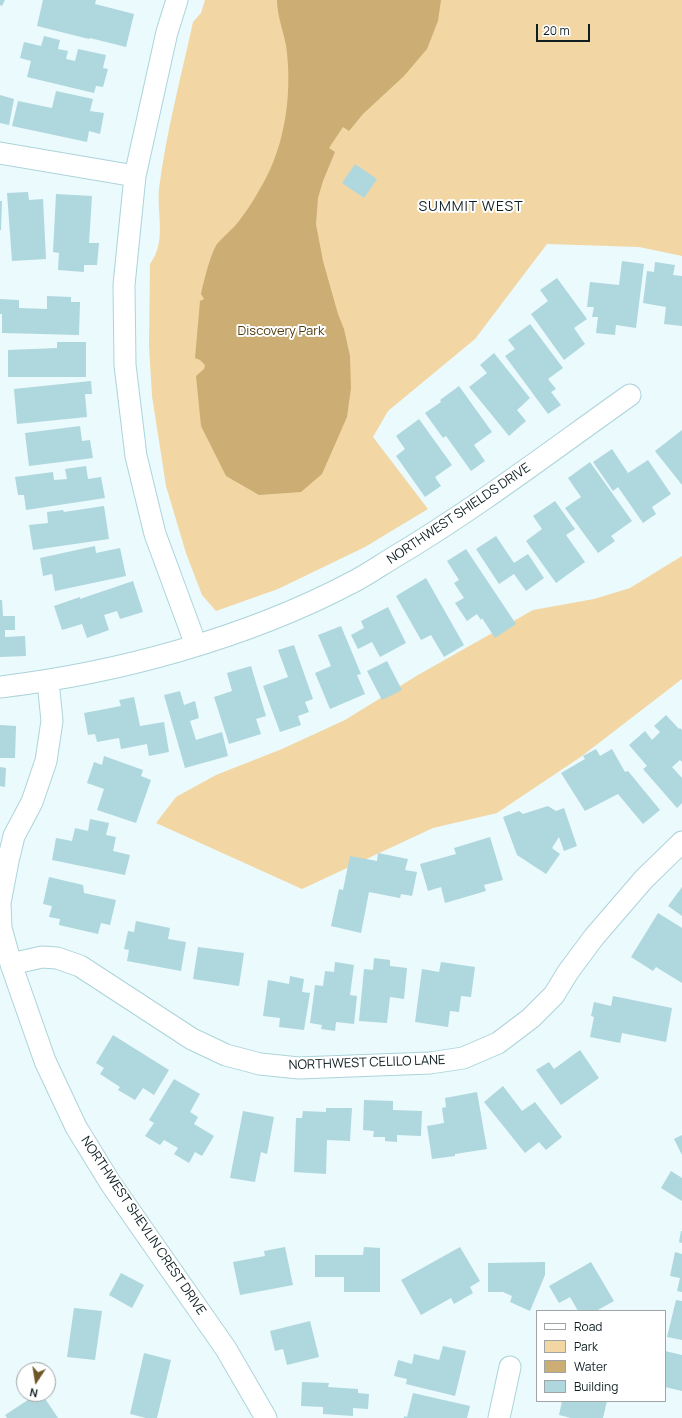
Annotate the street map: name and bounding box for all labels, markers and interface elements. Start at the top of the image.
scale bar [538,16,592,42]
text: 20 m [543,22,570,39]
district label: SUMMIT WEST [418,199,524,215]
park label: Discovery Park [238,323,324,339]
street label: NORTHWEST SHIELDS DRIVE [384,460,534,568]
street label: NORTHWEST CELILO LANE [288,1052,446,1074]
street label: NORTHWEST SHEVLIN CREST DRIVE [77,1134,209,1318]
legend [536,1310,666,1402]
text: Road [574,1318,602,1335]
text: Park [574,1338,598,1355]
text: Water [574,1358,607,1375]
north arrow [16,1362,56,1402]
text: Building [574,1378,618,1395]
text: N [28,1385,39,1401]

